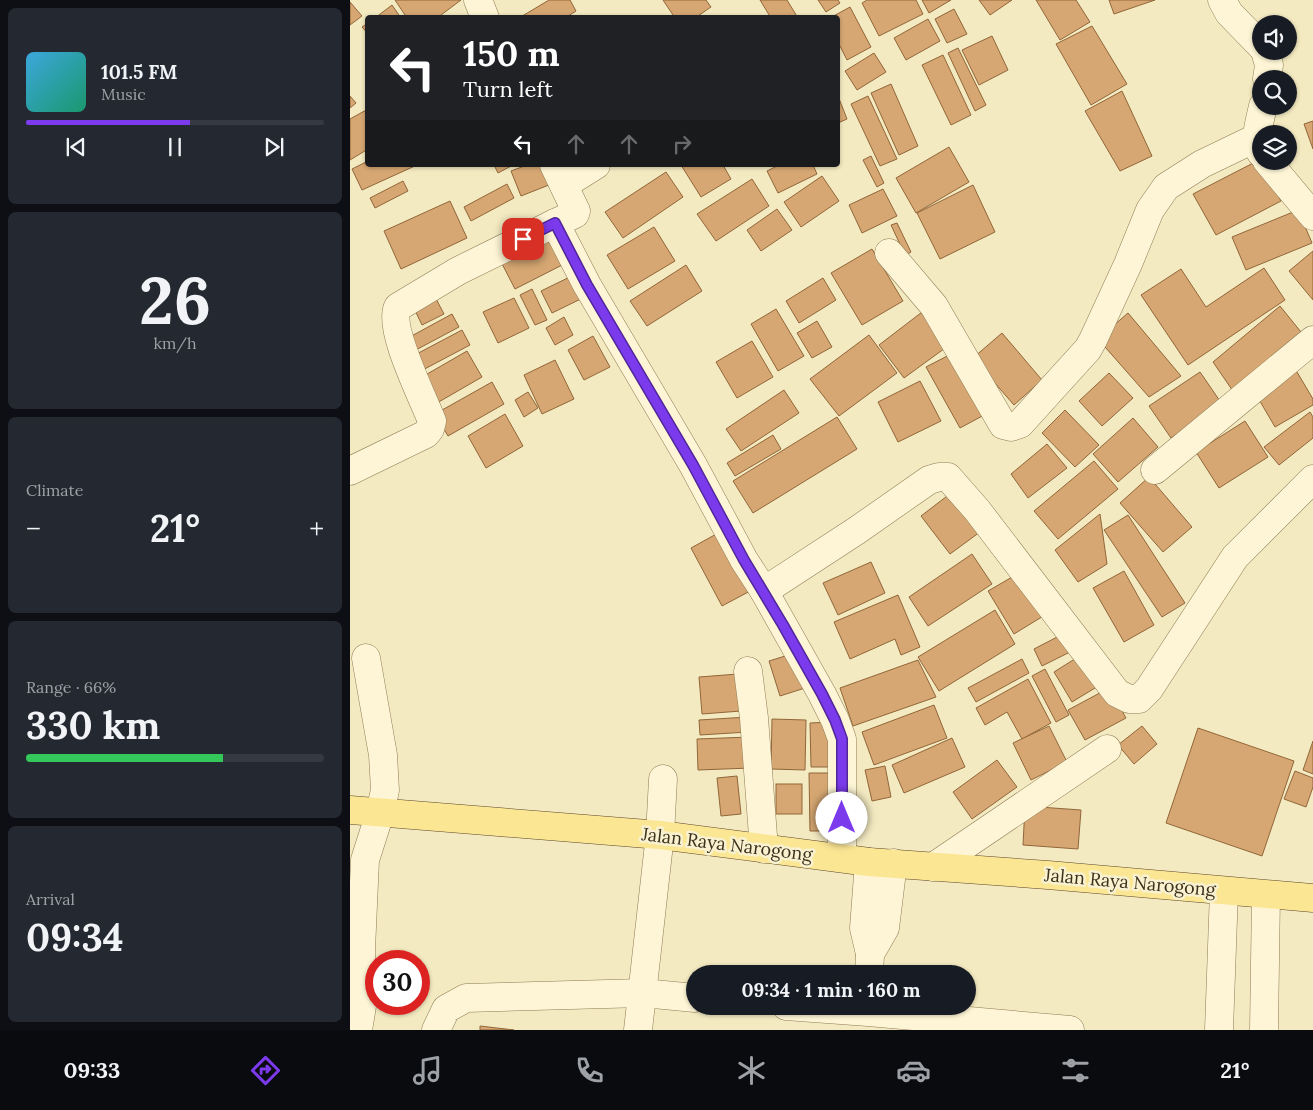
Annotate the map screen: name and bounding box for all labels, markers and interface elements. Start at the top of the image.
map controls [1252,15,1297,170]
button: sound [1252,15,1297,60]
text: 150 m [463,31,560,76]
icon: left [380,35,445,100]
text: 101.5 FM [101,60,178,84]
button: search [1252,70,1297,115]
text: Turn left [463,75,553,103]
text: Music [101,84,146,104]
button: layers [1252,125,1297,170]
icon: left [509,130,537,158]
icon: ahead [562,130,590,158]
icon: ahead [615,130,643,158]
icon: right [668,130,696,158]
icon: previous [62,133,90,161]
icon: pause [161,133,189,161]
icon: next [260,133,288,161]
pin [502,218,544,260]
icon: arrive [509,225,537,253]
text: 26 [139,259,211,342]
text: km/h [153,333,197,353]
text: Climate [26,480,83,500]
text: 21° [150,504,200,552]
text: − [26,511,41,547]
text: + [309,511,324,547]
text: Range · 66% [26,677,116,697]
text: 330 km [26,701,160,749]
position arrow [815,791,867,843]
street label: Jalan Raya Narogong [639,822,815,866]
street label: Jalan Raya Narogong [1042,863,1218,901]
text: Arrival [26,889,75,909]
text: 09:34 [26,913,124,961]
speed limit sign: 30 [365,950,430,1015]
text: 09:34 · 1 min · 160 m [741,978,921,1002]
icon: directions [248,1053,283,1088]
icon: music [410,1053,445,1088]
icon: phone [572,1053,607,1088]
icon: climate [734,1053,769,1088]
icon: car [896,1053,931,1088]
icon: filters [1058,1053,1093,1088]
text: 09:33 [64,1056,120,1084]
text: 21° [1220,1056,1249,1084]

